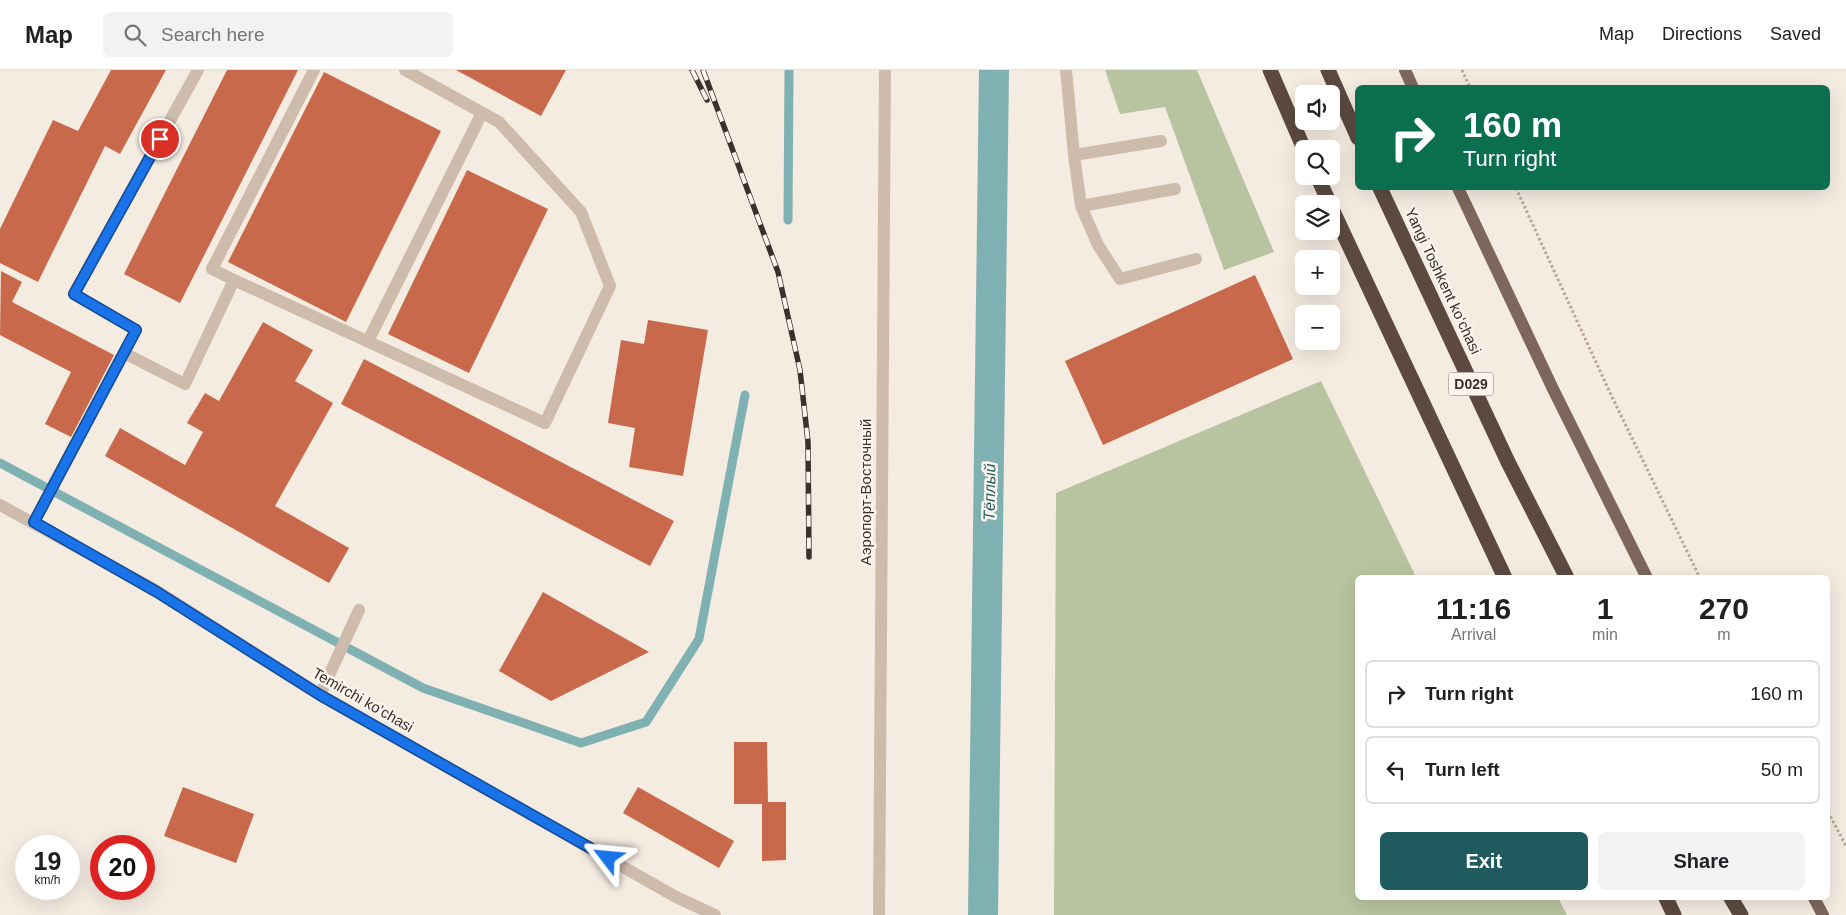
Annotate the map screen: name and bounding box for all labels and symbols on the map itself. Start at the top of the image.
pin [139,118,181,160]
street label: Yangi Toshkent ko‘chasi [1402,205,1485,357]
road number: D029 [1448,372,1494,396]
street label: Аэропорт-Восточный [857,419,874,565]
water label: Тёплый [981,463,998,521]
street label: Temirchi ko'chasi [310,664,417,735]
position arrow [581,831,633,883]
speed limit sign: 20 [90,835,155,900]

